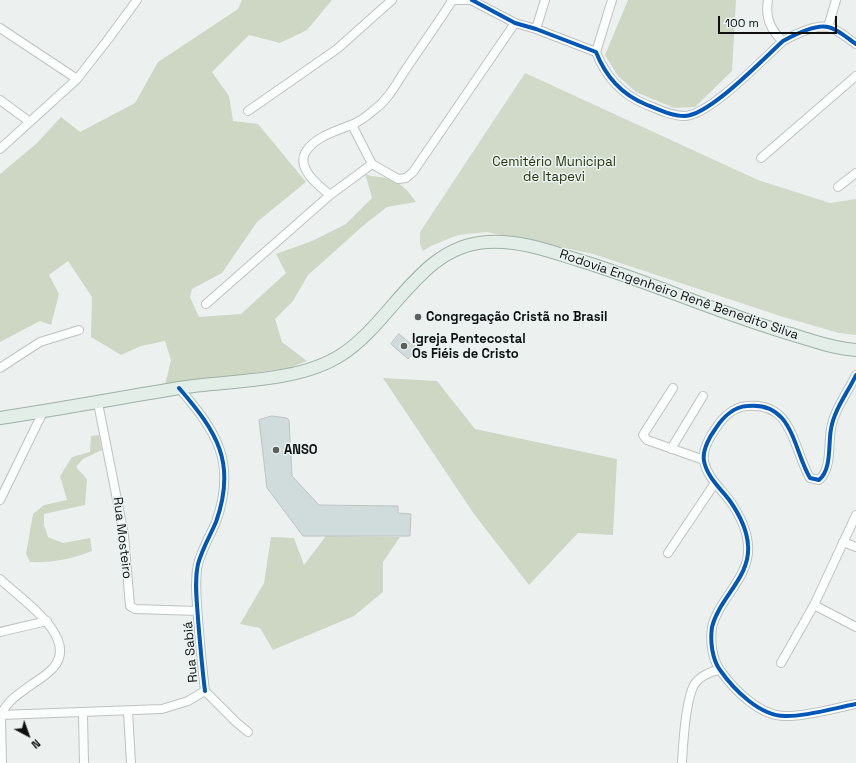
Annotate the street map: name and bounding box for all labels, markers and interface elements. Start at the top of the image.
scale bar [720,8,839,34]
text: 100 m [725,15,759,31]
park label: Cemitério Municipal de Itapevi [492,154,616,185]
street label: Rodovia Engenheiro Renê Benedito Silva [557,247,801,343]
place label: Congregação Cristã no Brasil [426,309,607,325]
marker: Congregação Cristã no Brasil [413,312,423,322]
place label: Igreja Pentecostal Os Fiéis de Cristo [412,331,526,362]
marker: Igreja Pentecostal Os Fiéis de Cristo [399,341,409,351]
place label: ANSO [284,442,318,458]
marker: ANSO [271,445,281,455]
street label: Rua Mosteiro [109,496,135,580]
street label: Rua Sabiá [181,621,201,683]
north arrow [8,715,48,755]
text: N [28,736,43,752]

